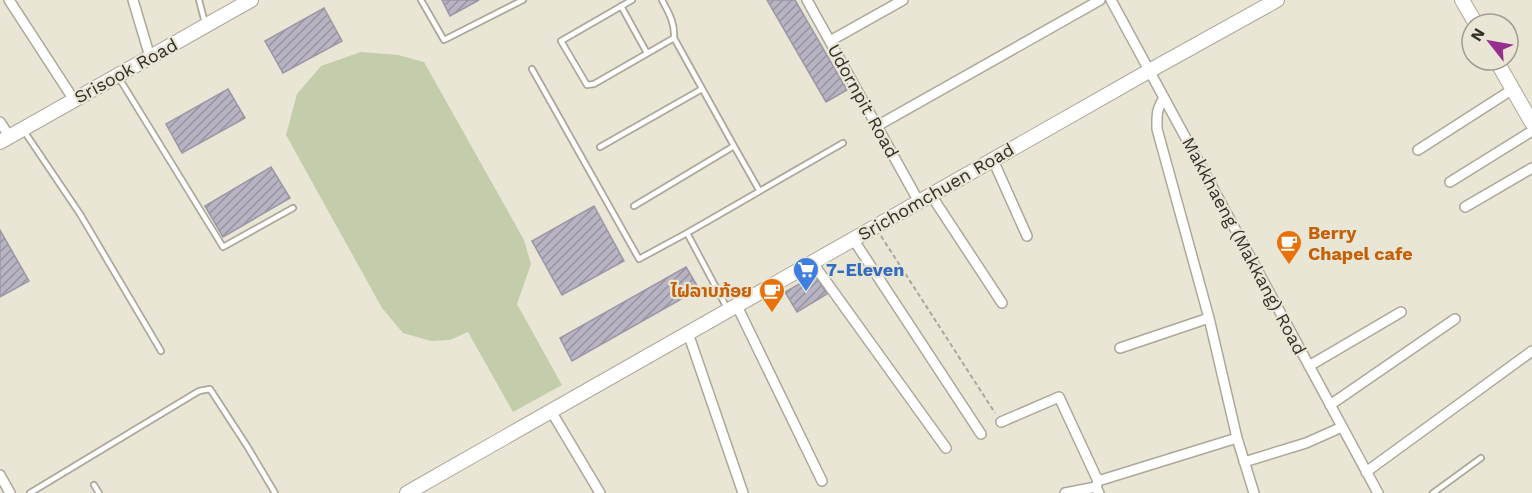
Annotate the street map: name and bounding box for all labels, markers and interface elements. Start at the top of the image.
north arrow [1460,12,1520,72]
text: N [1466,25,1489,45]
street label: Srisook Road [71,34,181,108]
street label: Udornpit Road [823,40,903,161]
street label: Makkhaeng (Makkang) Road [1178,133,1311,358]
street label: Srichomchuen Road [854,138,1018,245]
place label: Berry Chapel cafe [1308,222,1413,264]
cafe icon: Berry Chapel cafe [1274,228,1304,266]
supermarket icon: 7-Eleven [791,255,821,293]
place label: 7-Eleven [826,259,904,280]
cafe icon: ໄຝລາບກ້ອຍ [757,276,787,314]
place label: ໄຝລາບກ້ອຍ [670,280,752,301]

